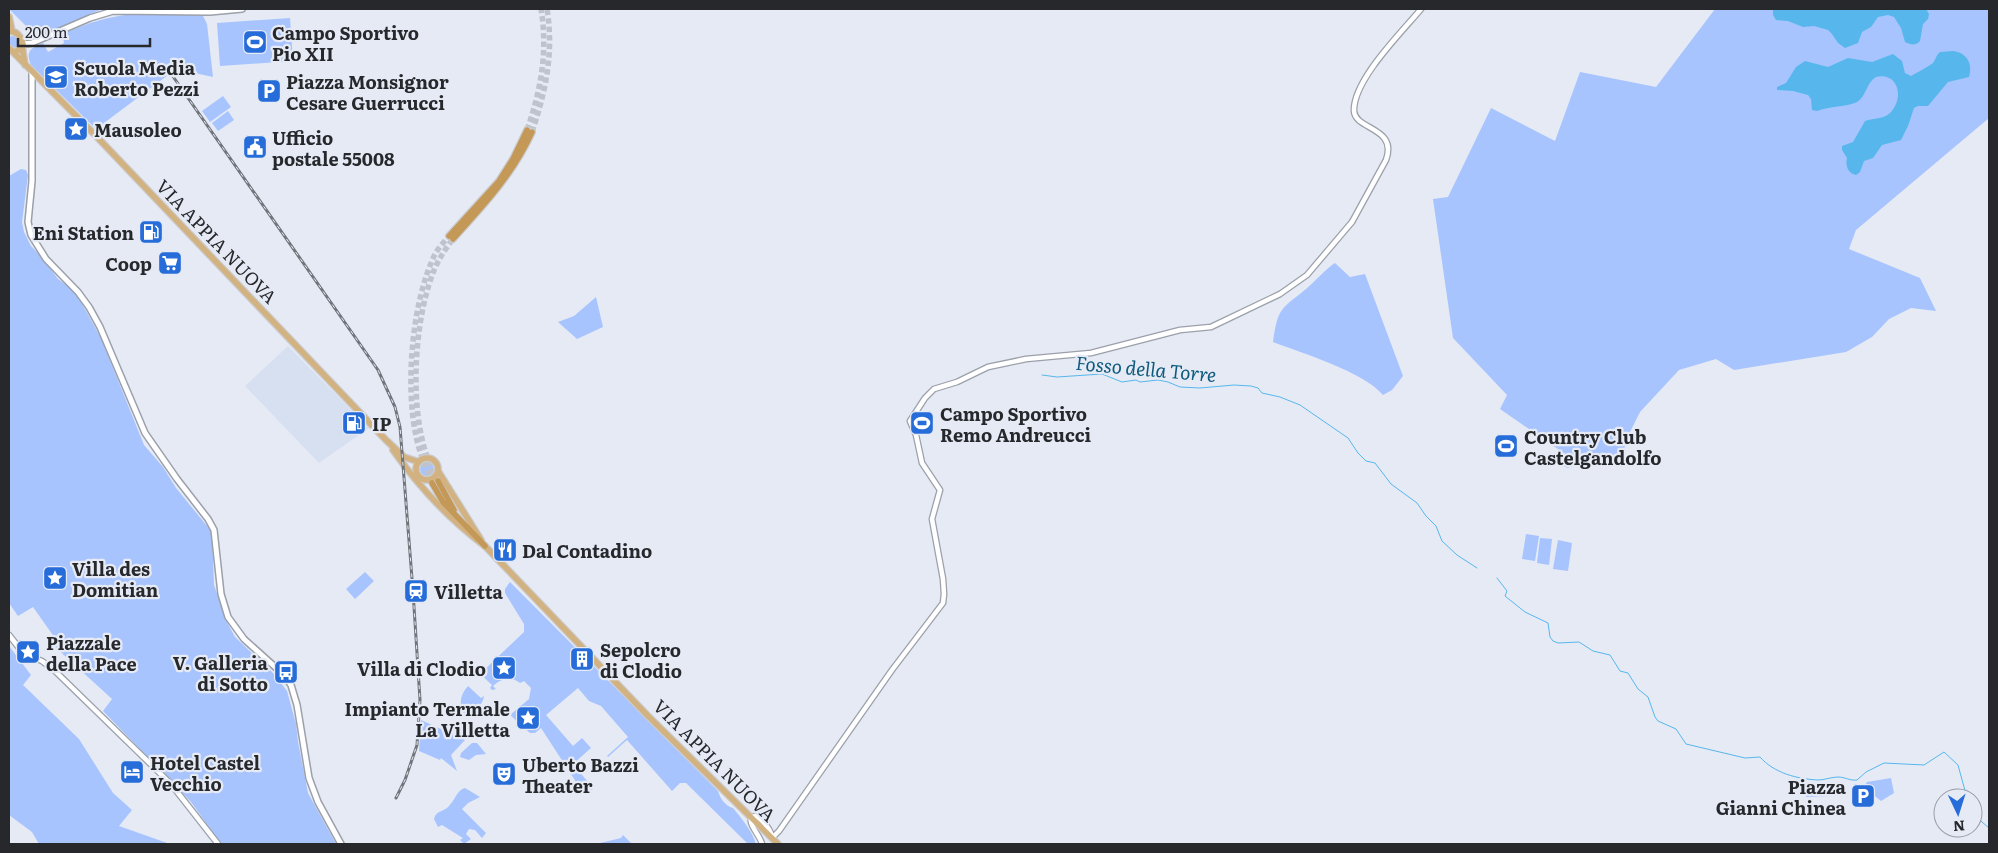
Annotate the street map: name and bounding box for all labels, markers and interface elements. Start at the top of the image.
scale bar [18,15,150,47]
place label: Campo Sportivo Pio XII [272,19,419,67]
text: 200 m [25,20,68,43]
sports icon: Campo Sportivo Pio XII [242,29,268,55]
place label: Scuola Media Roberto Pezzi [74,54,200,102]
school or university icon: Scuola Media Roberto Pezzi [43,64,69,90]
place label: Piazza Monsignor Cesare Guerrucci [286,68,449,116]
parking icon: Piazza Monsignor Cesare Guerrucci [256,78,282,104]
place icon: Mausoleo [63,116,89,142]
place label: Mausoleo [94,116,182,143]
place label: Ufficio postale 55008 [272,124,395,172]
public building icon: Ufficio postale 55008 [242,134,268,160]
street label: VIA APPIA NUOVA [150,173,284,309]
place label: Eni Station [33,219,134,246]
fuel station icon: Eni Station [138,219,164,245]
place label: Coop [105,250,152,277]
supermarket icon: Coop [157,250,183,276]
water label: Fosso della Torre [1074,348,1218,388]
place label: Campo Sportivo Remo Andreucci [940,400,1091,448]
fuel station icon: IP [341,410,367,436]
place label: IP [372,410,392,437]
sports icon: Campo Sportivo Remo Andreucci [909,410,935,436]
place label: Country Club Castelgandolfo [1524,423,1662,471]
sports icon: Country Club Castelgandolfo [1493,433,1519,459]
restaurant icon: Dal Contadino [492,537,518,563]
place label: Dal Contadino [522,537,652,564]
place label: Villa des Domitian [72,555,159,603]
place icon: Villa des Domitian [42,565,68,591]
station icon: Villetta [403,578,429,604]
place label: Villetta [434,578,504,605]
place label: Piazzale della Pace [46,629,137,677]
place label: Sepolcro di Clodio [600,636,682,684]
place icon: Piazzale della Pace [15,639,41,665]
building icon: Sepolcro di Clodio [569,646,595,672]
place label: V. Galleria di Sotto [173,649,269,697]
place label: Villa di Clodio [357,655,486,682]
place icon: Villa di Clodio [491,655,517,681]
bus stop icon: V. Galleria di Sotto [273,659,299,685]
street label: VIA APPIA NUOVA [648,693,782,827]
place label: Impianto Termale La Villetta [344,695,511,743]
place icon: Impianto Termale La Villetta [515,705,541,731]
place label: Hotel Castel Vecchio [150,749,261,797]
place label: Uberto Bazzi Theater [522,751,639,799]
hotel icon: Hotel Castel Vecchio [119,759,145,785]
theatre icon: Uberto Bazzi Theater [491,761,517,787]
place label: Piazza Gianni Chinea [1716,773,1847,821]
parking icon: Piazza Gianni Chinea [1850,783,1876,809]
north arrow [1933,788,1983,838]
text: N [1952,817,1966,837]

